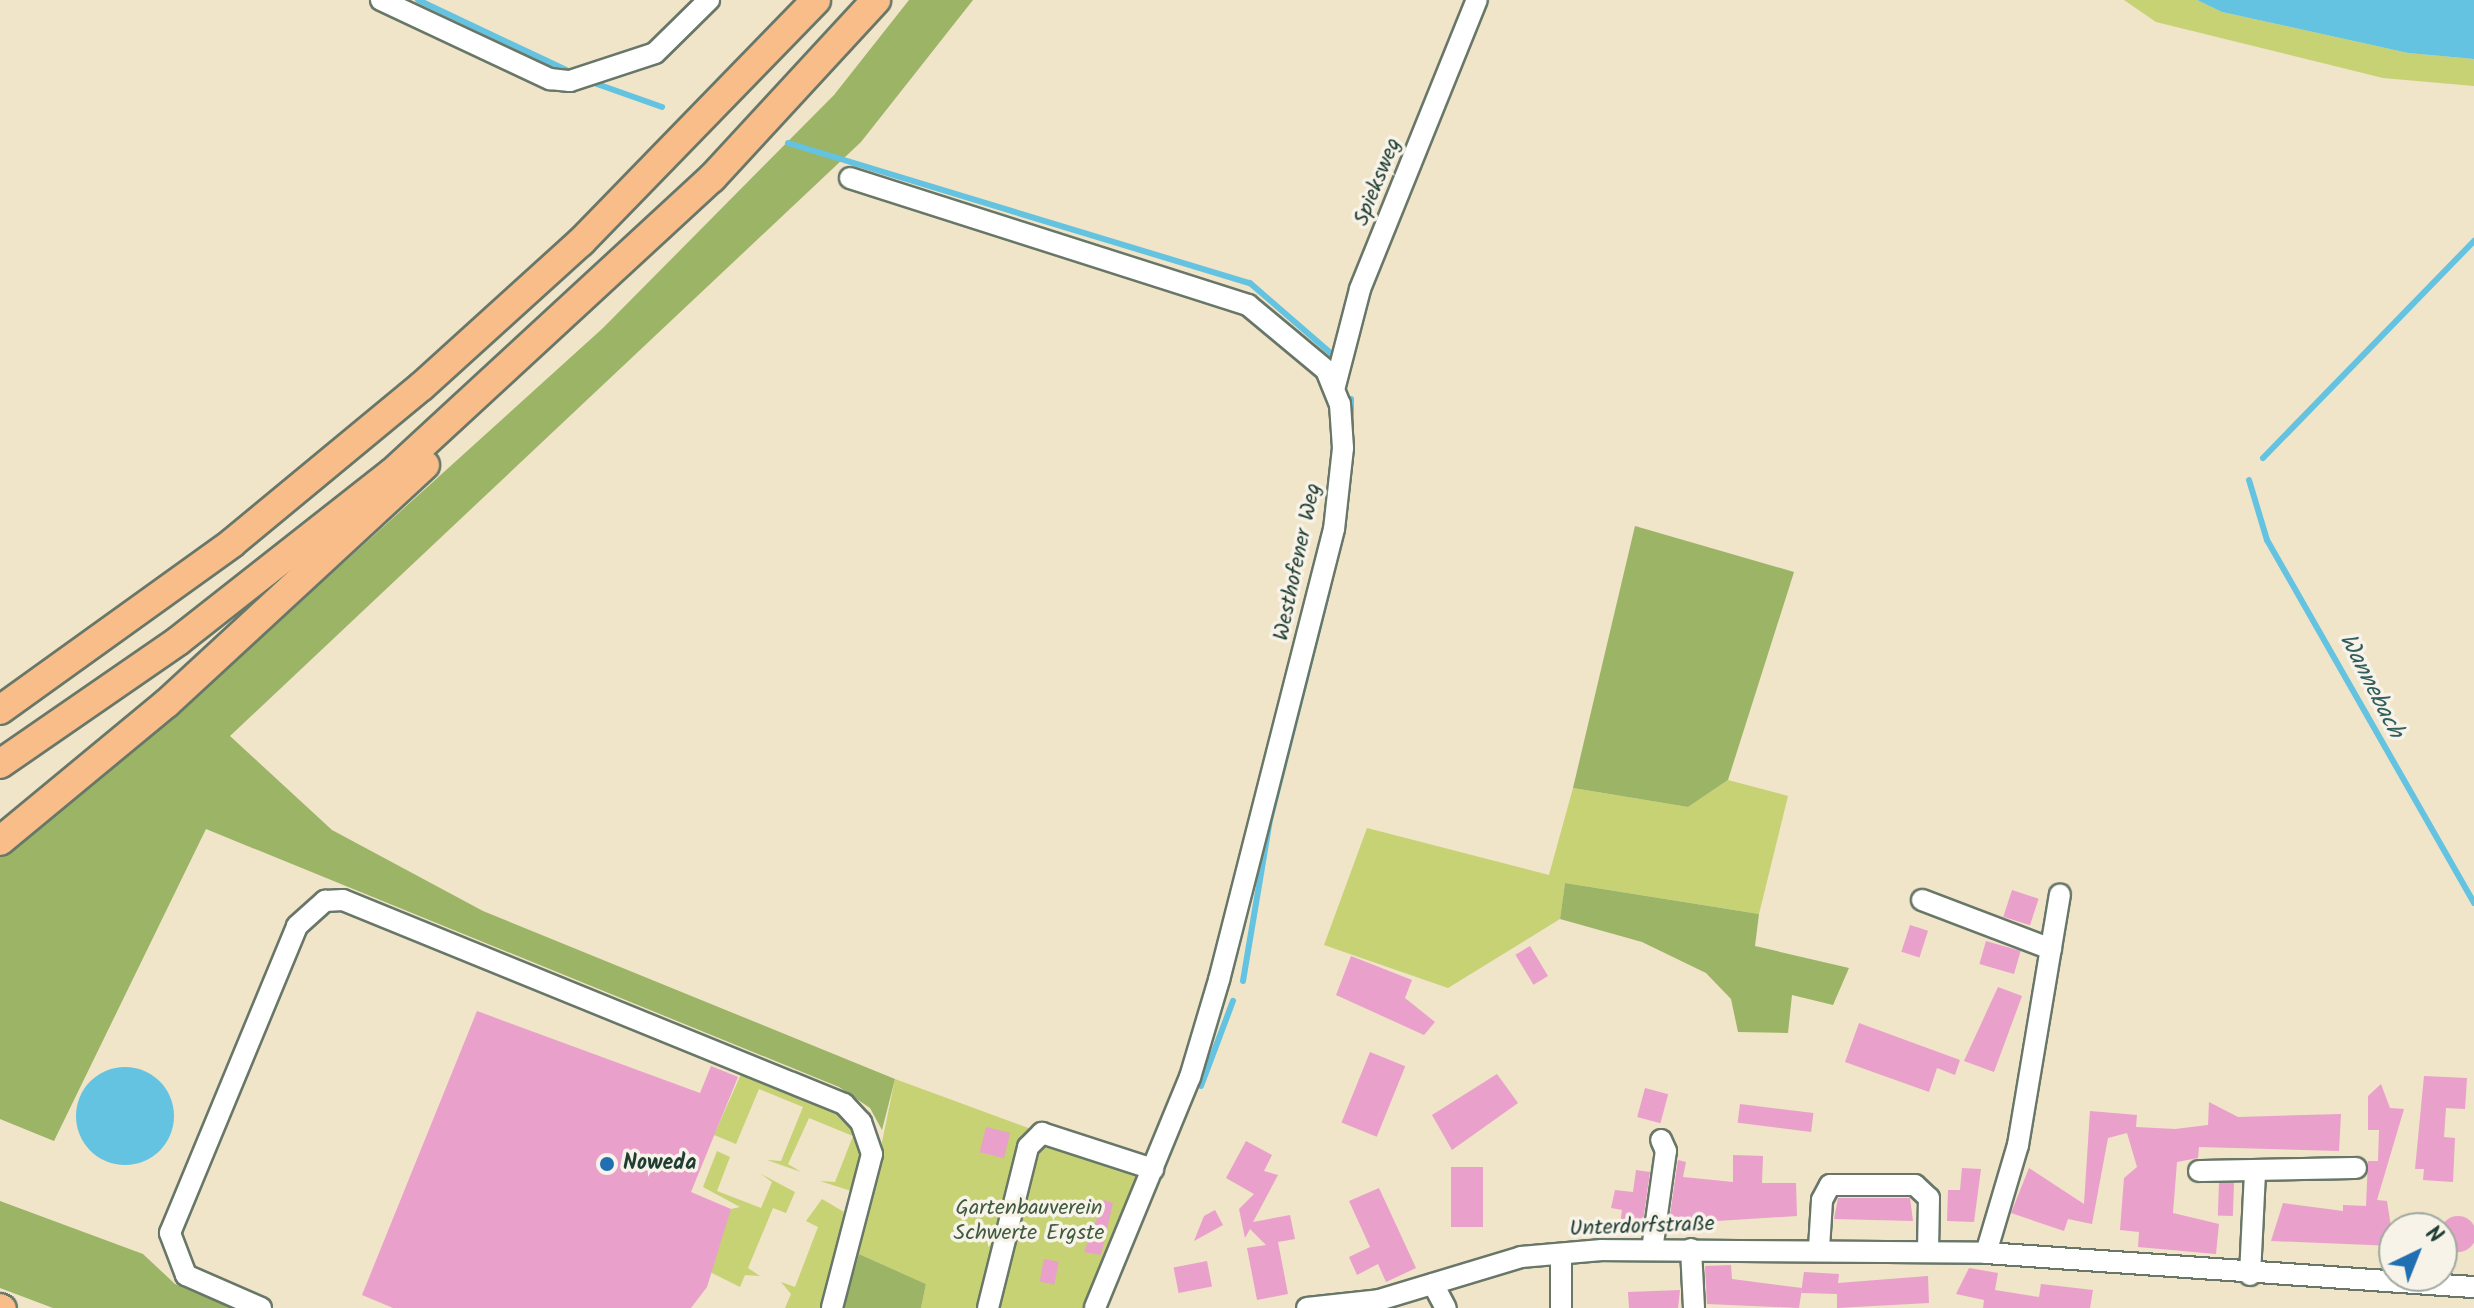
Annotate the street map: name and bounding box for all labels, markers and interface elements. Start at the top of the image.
street label: Spieksweg [1348,134,1408,230]
street label: Westhofener Weg [1268,481,1328,643]
water label: Wannebach [2332,629,2410,743]
place label: Noweda [623,1151,696,1177]
marker: Noweda [598,1155,616,1173]
park label: Gartenbauverein Schwerte Ergste [954,1195,1104,1246]
street label: Unterdorfstraße [1569,1211,1715,1243]
north arrow [2378,1212,2458,1292]
text: N [2416,1218,2450,1253]

